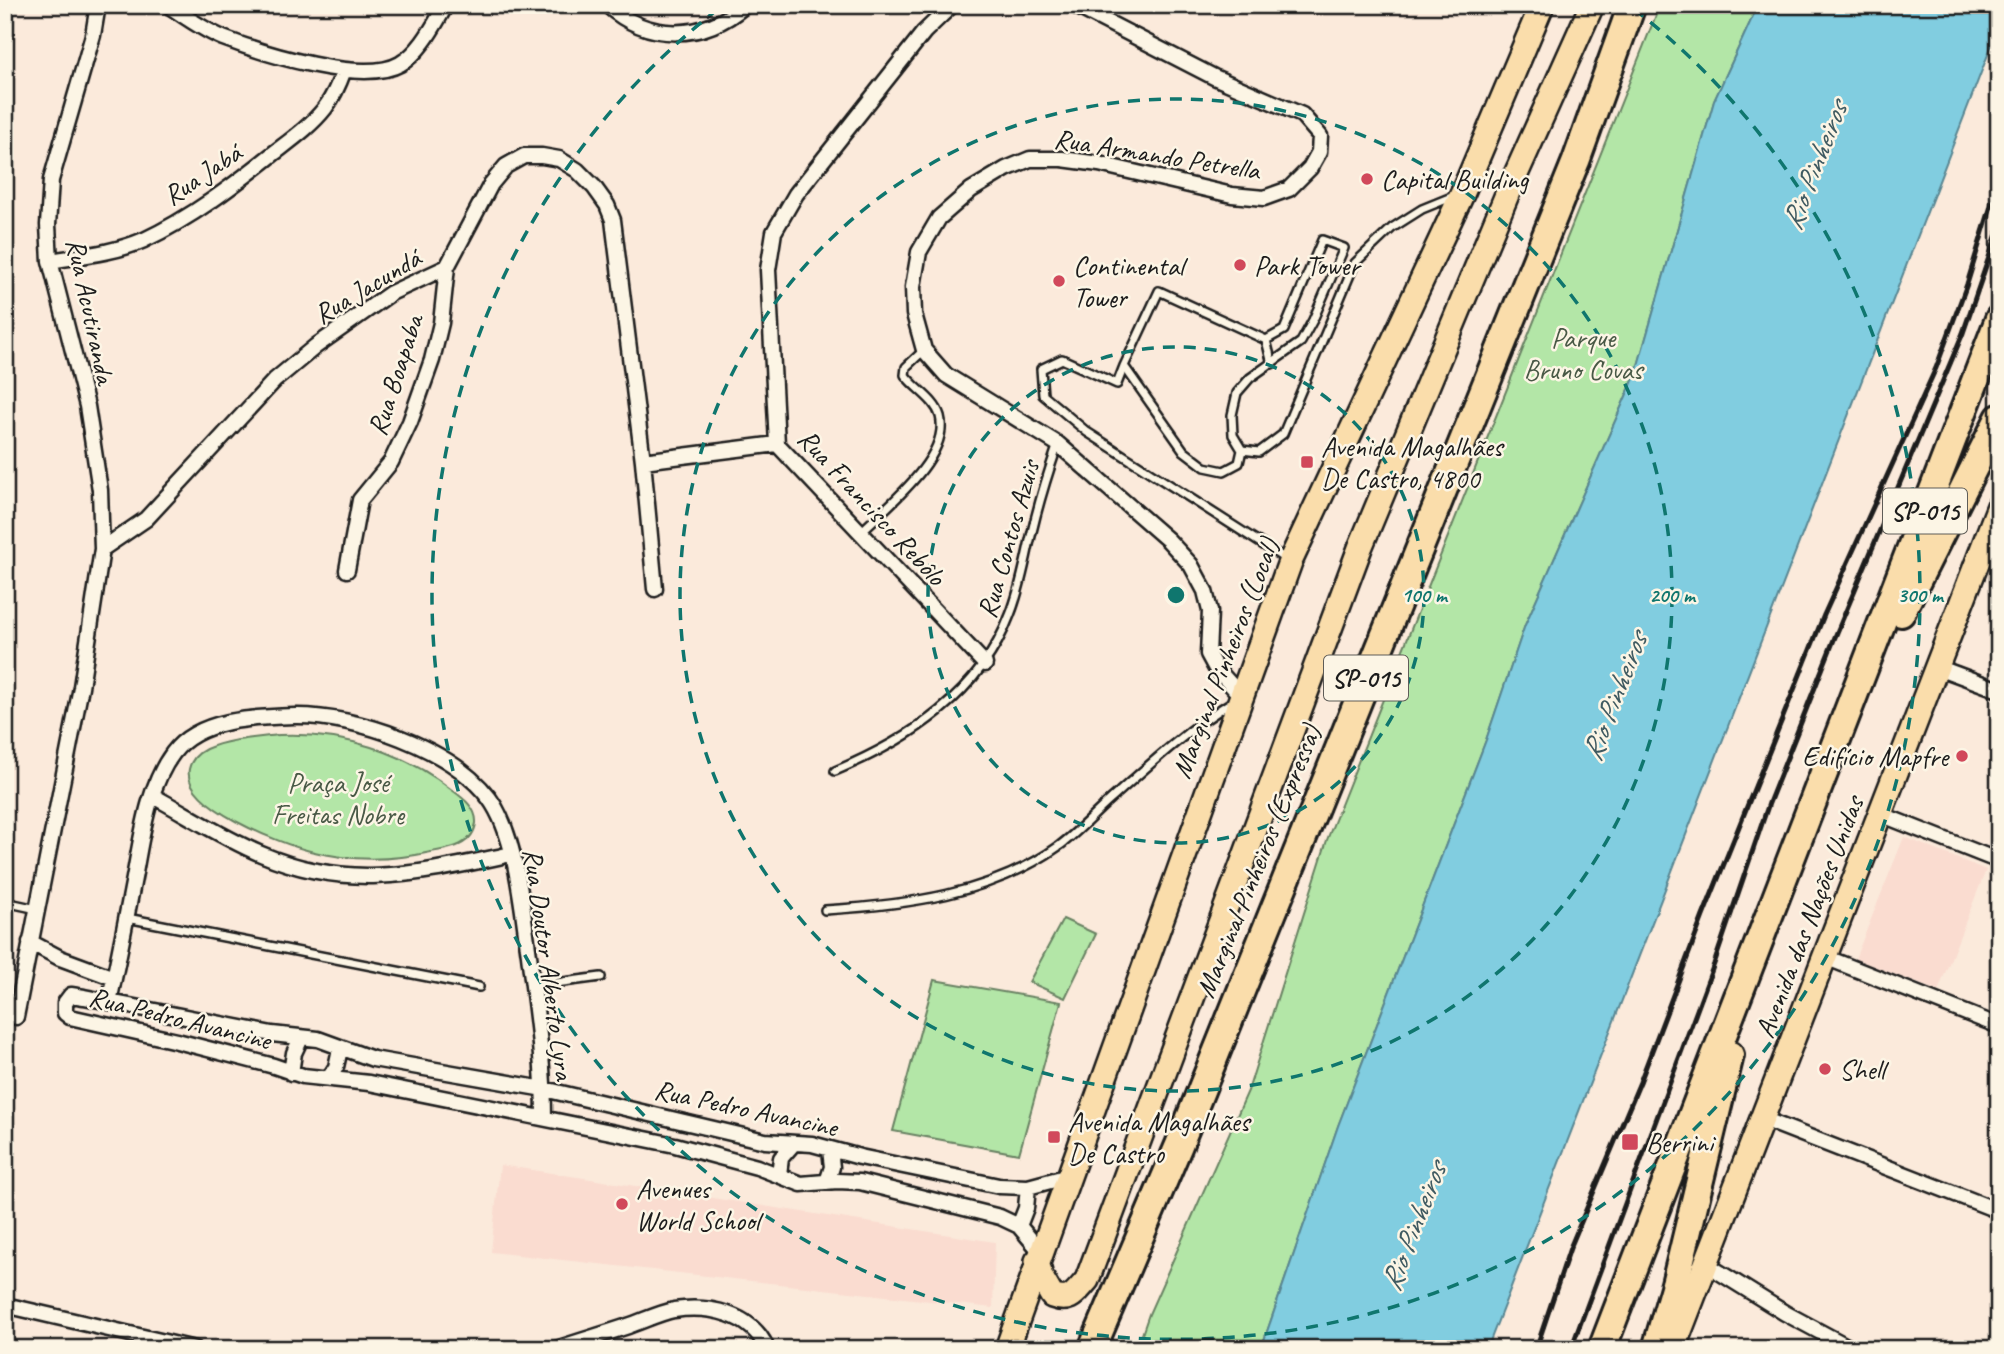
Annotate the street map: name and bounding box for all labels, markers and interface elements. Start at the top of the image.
water label: Rio Pinheiros [1772,92,1858,235]
street label: Rua Armando Petrella [1052,120,1264,188]
street label: Rua Jabá [156,134,250,213]
place label: Capital Building [1381,162,1529,197]
marker: Capital Building [1359,171,1375,187]
street label: Rua Acutiranda [59,235,124,389]
street label: Rua Jacundá [307,239,429,332]
place label: Continental Tower [1073,248,1189,315]
place label: Park Tower [1254,248,1362,283]
marker: Park Tower [1232,257,1248,273]
marker: Continental Tower [1051,273,1067,289]
street label: Rua Boapaba [359,308,432,440]
park label: Parque Bruno Covas [1524,320,1645,387]
street label: Rua Francisco Rebôlo [790,421,955,594]
place label: Avenida Magalhães De Castro, 4800 [1321,429,1505,496]
street label: Rua Contos Azuis [969,454,1048,622]
marker: Avenida Magalhães De Castro, 4800 [1299,454,1315,470]
road number: SP-015 [1883,489,1967,534]
street label: Marginal Pinheiros (Local) [1163,532,1287,783]
text: 100 m [1401,582,1449,608]
text: 200 m [1649,582,1697,608]
text: 300 m [1897,582,1945,608]
centre of rings [1164,583,1188,607]
water label: Rio Pinheiros [1572,623,1658,766]
road number: SP-015 [1324,656,1408,700]
street label: Marginal Pinheiros (Expressa) [1187,718,1329,1002]
place label: Edifício Mapfre [1802,739,1950,774]
marker: Edifício Mapfre [1954,748,1970,764]
park label: Praça José Freitas Nobre [272,765,406,832]
street label: Avenida das Nações Unidas [1747,789,1872,1043]
street label: Rua Doutor Alberto Lyra [515,846,583,1084]
street label: Rua Pedro Avancine [86,979,276,1058]
place label: Shell [1839,1052,1890,1087]
marker: Shell [1817,1061,1833,1077]
street label: Rua Pedro Avancine [651,1072,842,1145]
place label: Avenida Magalhães De Castro [1068,1104,1252,1171]
place label: Berrini [1646,1125,1717,1160]
marker: Avenida Magalhães De Castro [1046,1129,1062,1145]
marker: Berrini [1620,1132,1640,1152]
water label: Rio Pinheiros [1371,1153,1457,1296]
place label: Avenues World School [636,1171,765,1238]
marker: Avenues World School [614,1196,630,1212]

